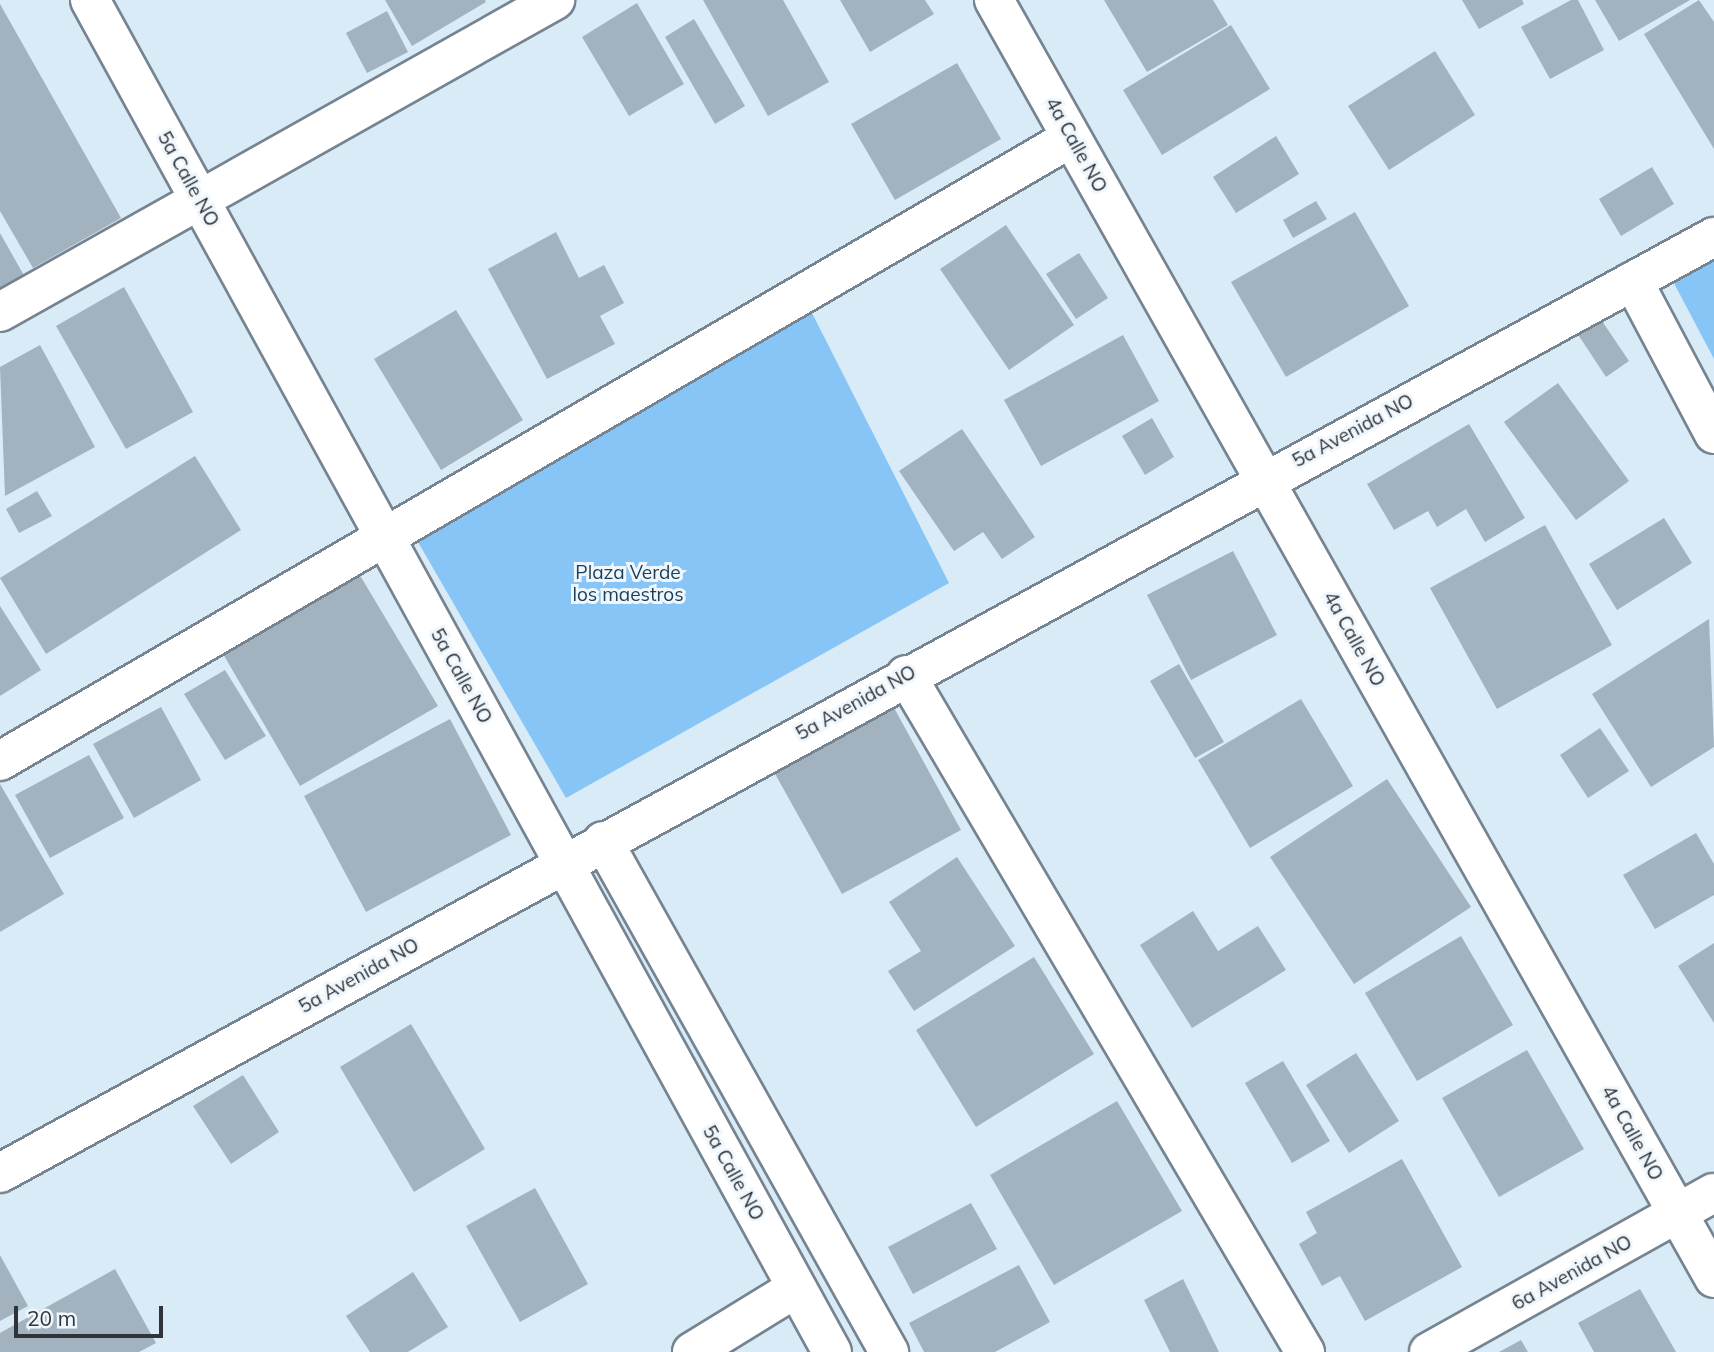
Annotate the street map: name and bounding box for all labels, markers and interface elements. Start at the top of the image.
street label: 4a Calle NO [1041,94,1111,196]
street label: 5a Calle NO [153,128,223,230]
street label: 5a Avenida NO [1289,390,1417,472]
park label: Plaza Verde los maestros [572,562,684,606]
street label: 4a Calle NO [1319,588,1389,690]
street label: 5a Calle NO [426,625,496,727]
street label: 5a Avenida NO [792,661,920,745]
street label: 5a Avenida NO [295,934,423,1018]
street label: 4a Calle NO [1597,1082,1667,1184]
street label: 5a Calle NO [698,1122,768,1224]
street label: 6a Avenida NO [1508,1231,1636,1315]
scale bar [18,1292,166,1336]
text: 20 m [27,1305,76,1331]

